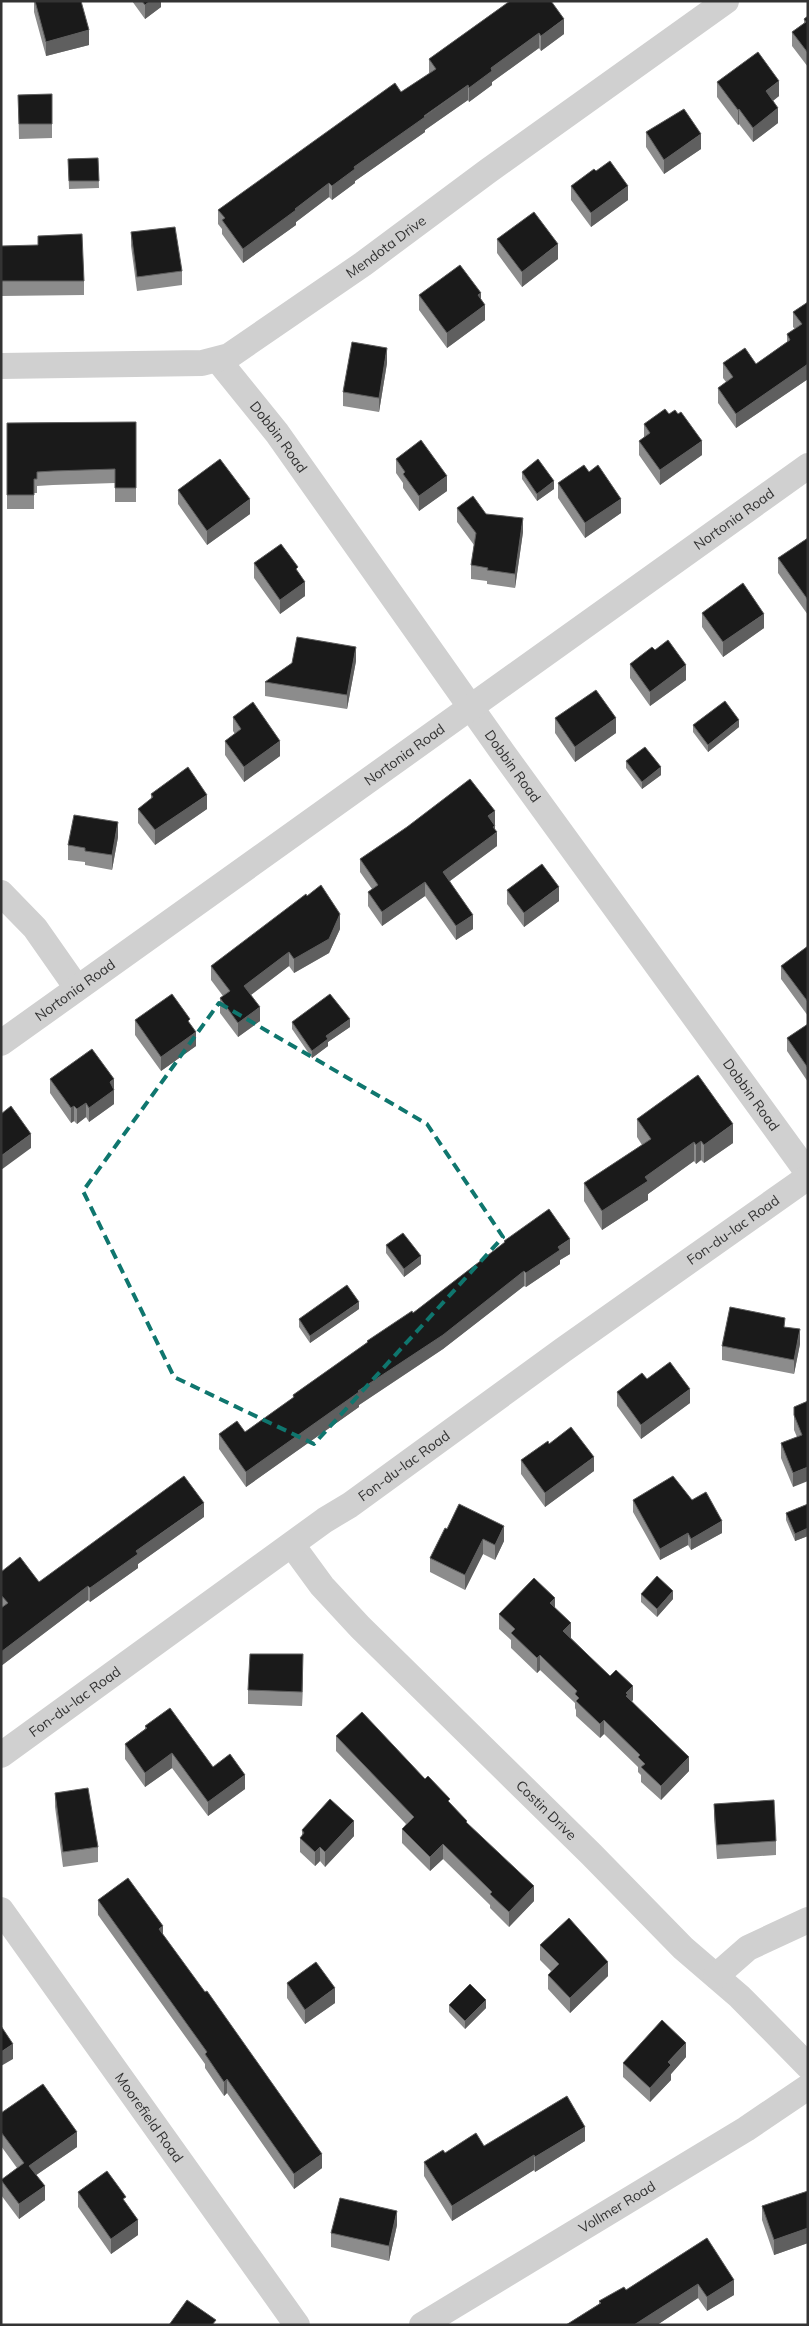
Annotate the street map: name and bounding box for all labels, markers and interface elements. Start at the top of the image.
street label: Mendota Drive [342,211,429,282]
street label: Dobbin Road [246,398,311,476]
street label: Nortonia Road [690,484,778,554]
street label: Nortonia Road [361,720,448,789]
street label: Dobbin Road [481,727,545,806]
street label: Nortonia Road [31,955,119,1025]
street label: Dobbin Road [719,1055,783,1134]
street label: Fon-du-lac Road [683,1191,783,1269]
street label: Fon-du-lac Road [354,1426,453,1505]
street label: Fon-du-lac Road [25,1662,124,1741]
street label: Costin Drive [512,1776,580,1844]
street label: Moorefield Road [111,2069,187,2166]
street label: Vollmer Road [575,2177,659,2237]

